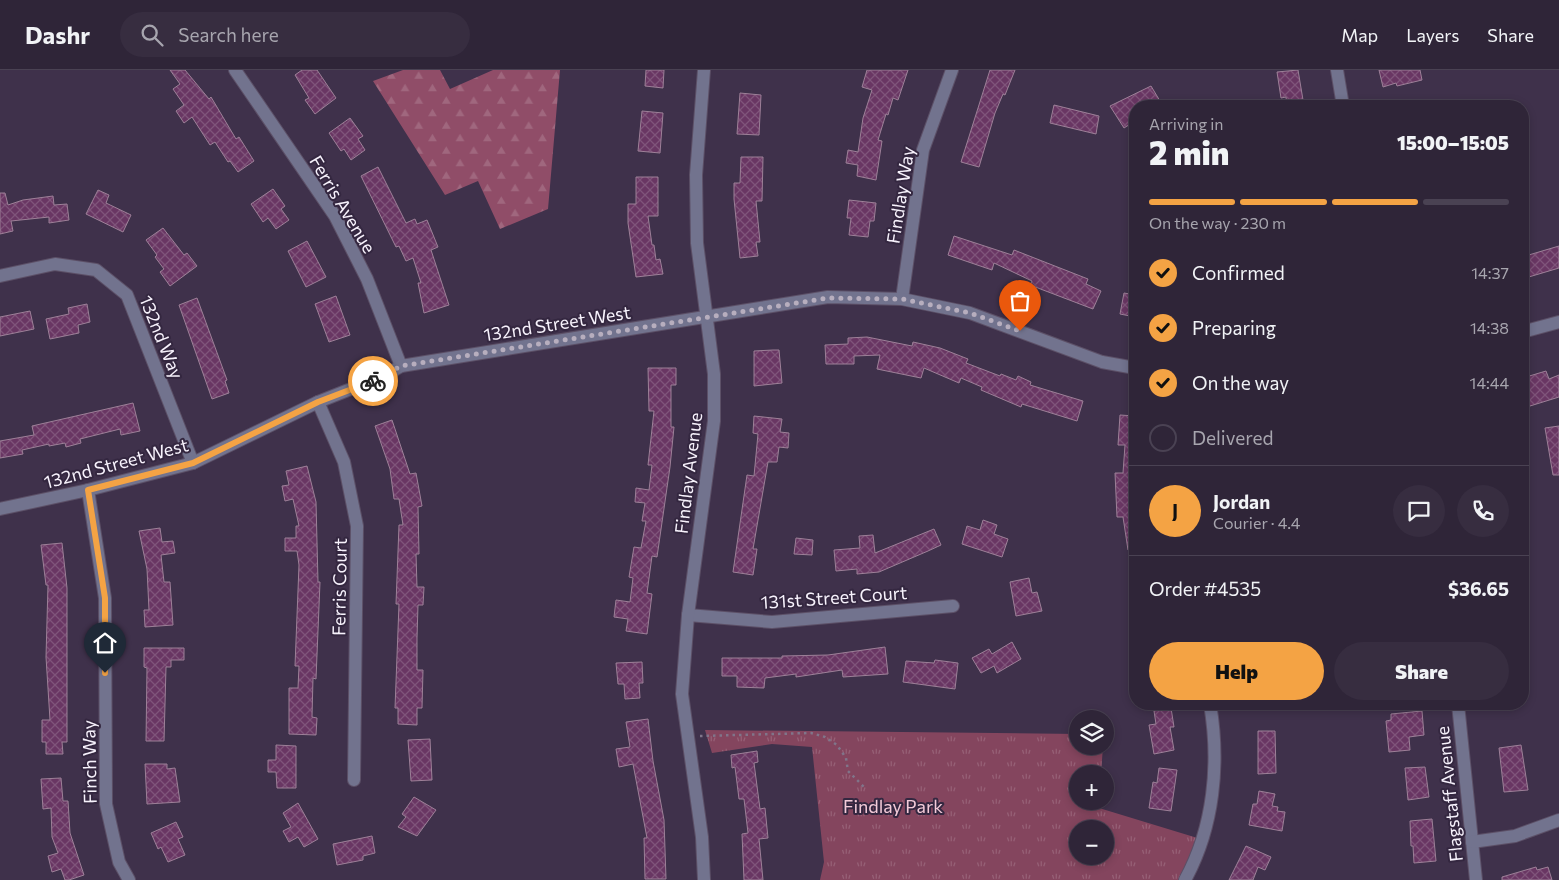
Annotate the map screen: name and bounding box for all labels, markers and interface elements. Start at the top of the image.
search box [120,12,470,57]
text: Dashr [25,20,90,49]
icon: search [138,21,166,49]
text: Search here [178,23,279,46]
text: Map [1341,24,1378,46]
text: Layers [1406,24,1459,46]
text: Share [1487,24,1534,46]
text: Arriving in [1149,114,1223,133]
text: 15:00–15:05 [1397,131,1509,154]
text: 2 min [1149,132,1229,172]
street label: Findlay Way [881,145,919,245]
street label: Ferris Avenue [305,151,381,257]
text: On the way · 230 m [1149,213,1286,232]
icon: check [1149,259,1177,287]
text: Confirmed [1192,261,1285,284]
text: 14:37 [1471,263,1509,282]
pin [999,280,1041,331]
icon: bag [1006,287,1034,315]
street label: 132nd Way [135,292,189,382]
street label: 132nd Street West [482,301,632,345]
icon: check [1149,314,1177,342]
text: Preparing [1192,316,1276,339]
text: 14:38 [1470,318,1509,337]
courier [348,356,398,406]
icon: bike [359,367,387,395]
icon: check [1149,369,1177,397]
text: On the way [1192,371,1289,394]
text: 14:44 [1470,373,1509,392]
street label: Findlay Avenue [670,411,706,535]
text: Delivered [1192,426,1273,449]
street label: 132nd Street West [41,433,191,493]
button: chat [1393,485,1445,537]
button: phone [1457,485,1509,537]
text: Jordan [1213,490,1270,513]
text: J [1172,499,1178,522]
text: Courier · 4.4 [1213,513,1300,532]
street label: Ferris Court [327,538,351,636]
text: Order #4535 [1149,577,1261,600]
text: $36.65 [1448,577,1509,600]
street label: 131st Street Court [760,581,908,613]
pin [84,622,126,673]
icon: home [91,629,119,657]
button: Help [1149,642,1324,700]
button: Share [1334,642,1509,700]
map controls [1069,710,1114,865]
button: layers [1069,710,1114,755]
street label: Finch Way [77,720,101,804]
street label: Flagstaff Avenue [1431,725,1467,863]
button: + [1069,765,1114,810]
park label: Findlay Park [843,795,943,817]
button: − [1069,820,1114,865]

